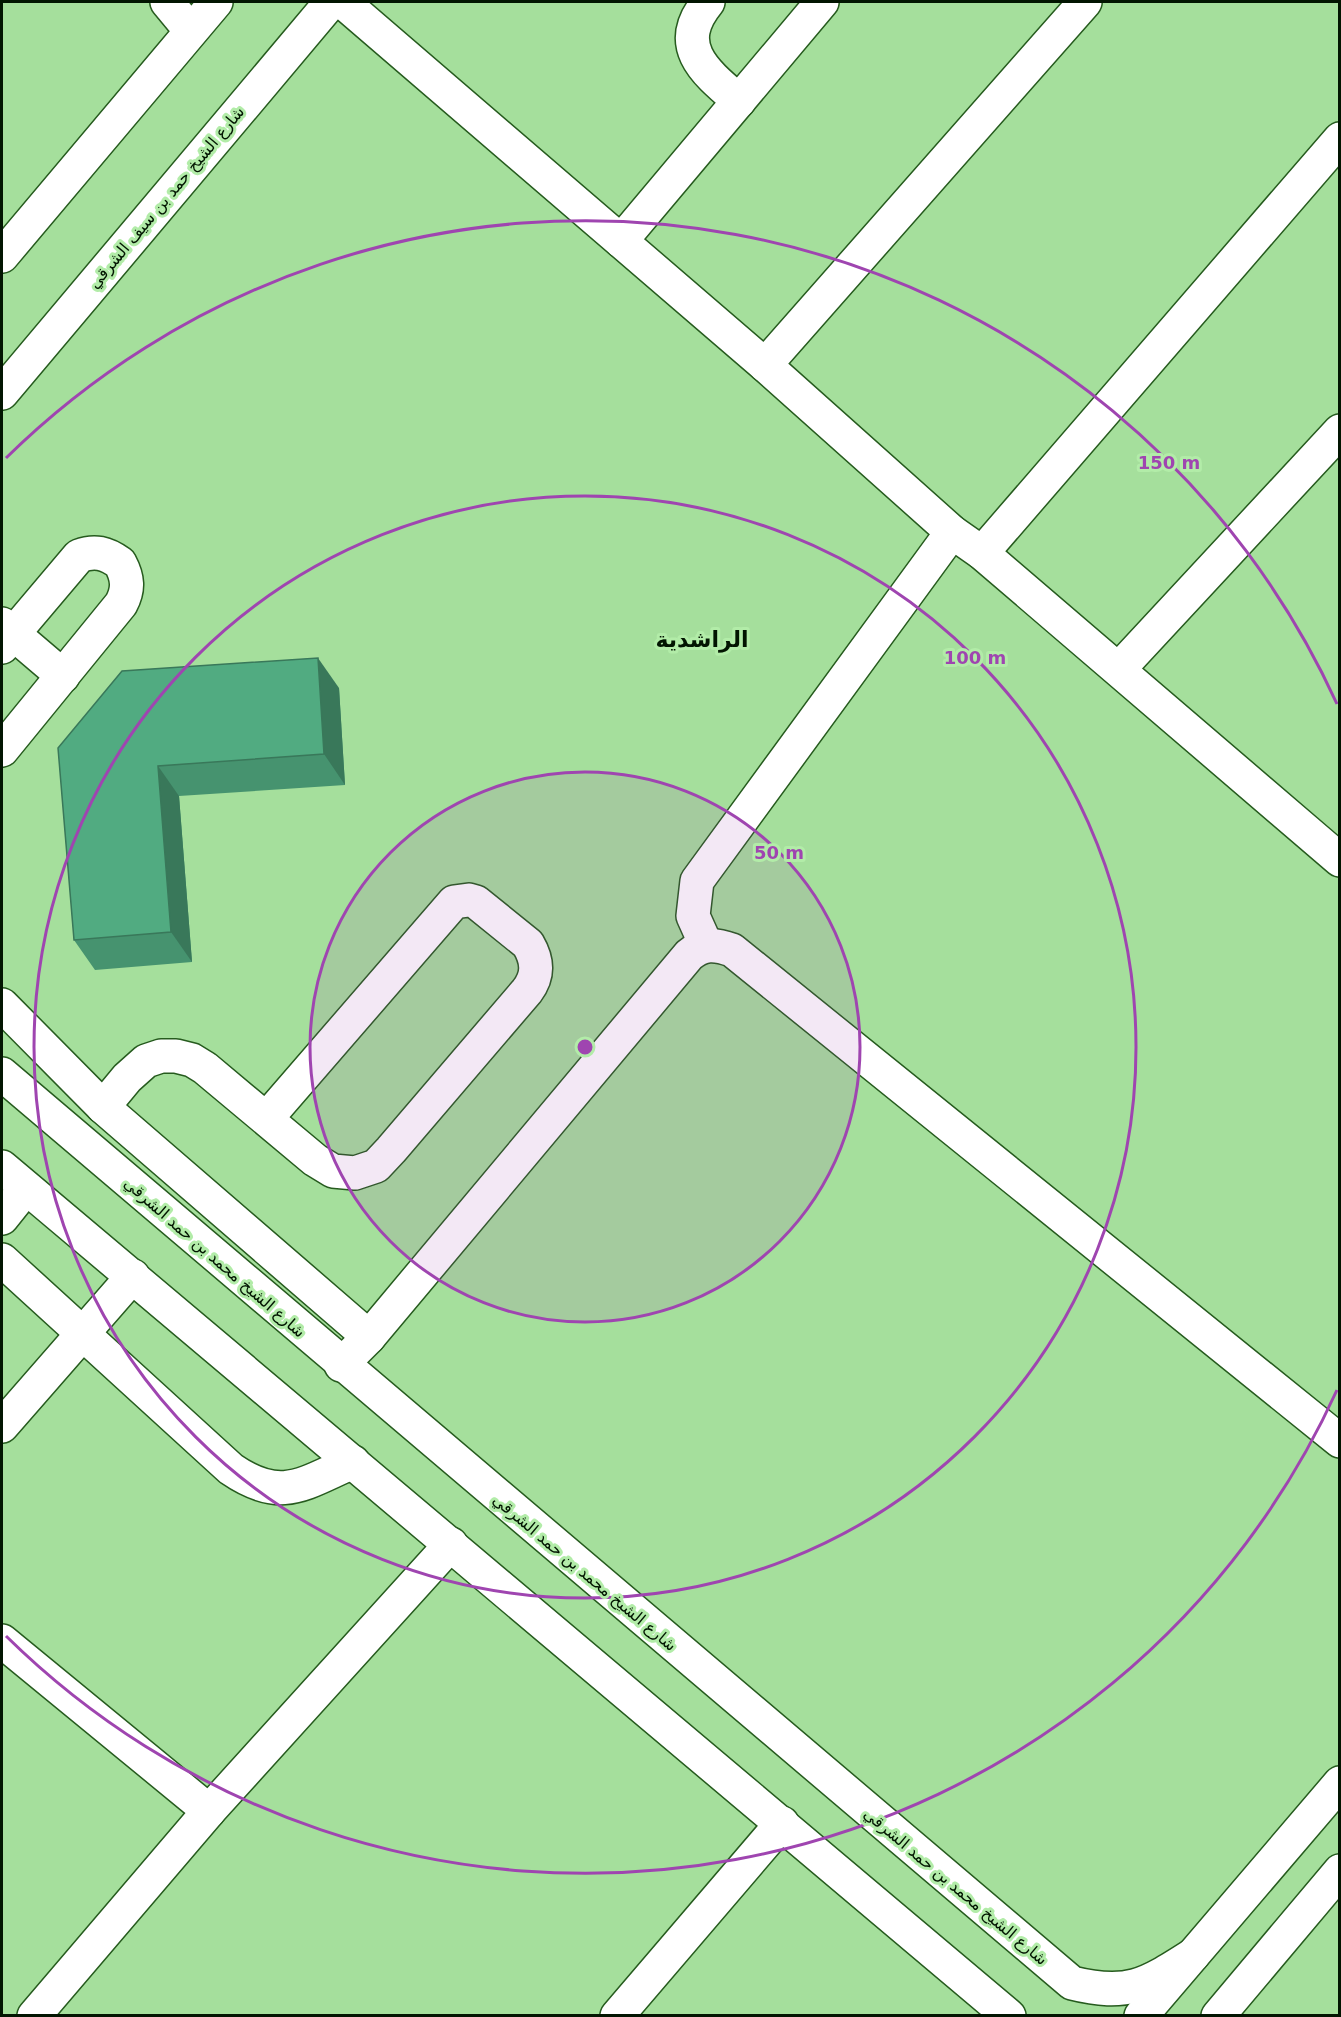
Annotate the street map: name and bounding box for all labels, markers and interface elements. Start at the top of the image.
street label: شارع الشيخ حمد بن سيف الشرقي [85,102,249,293]
text: 150 m [1138,452,1200,473]
district label: الراشدية [656,627,748,653]
text: 100 m [944,647,1006,668]
text: 50 m [754,842,804,863]
centre of rings [575,1037,595,1057]
street label: شارع الشيخ محمد بن حمد الشرقي [120,1173,309,1342]
street label: شارع الشيخ محمد بن حمد الشرقي [488,1490,680,1656]
street label: شارع الشيخ محمد بن حمد الشرقي [859,1804,1051,1970]

